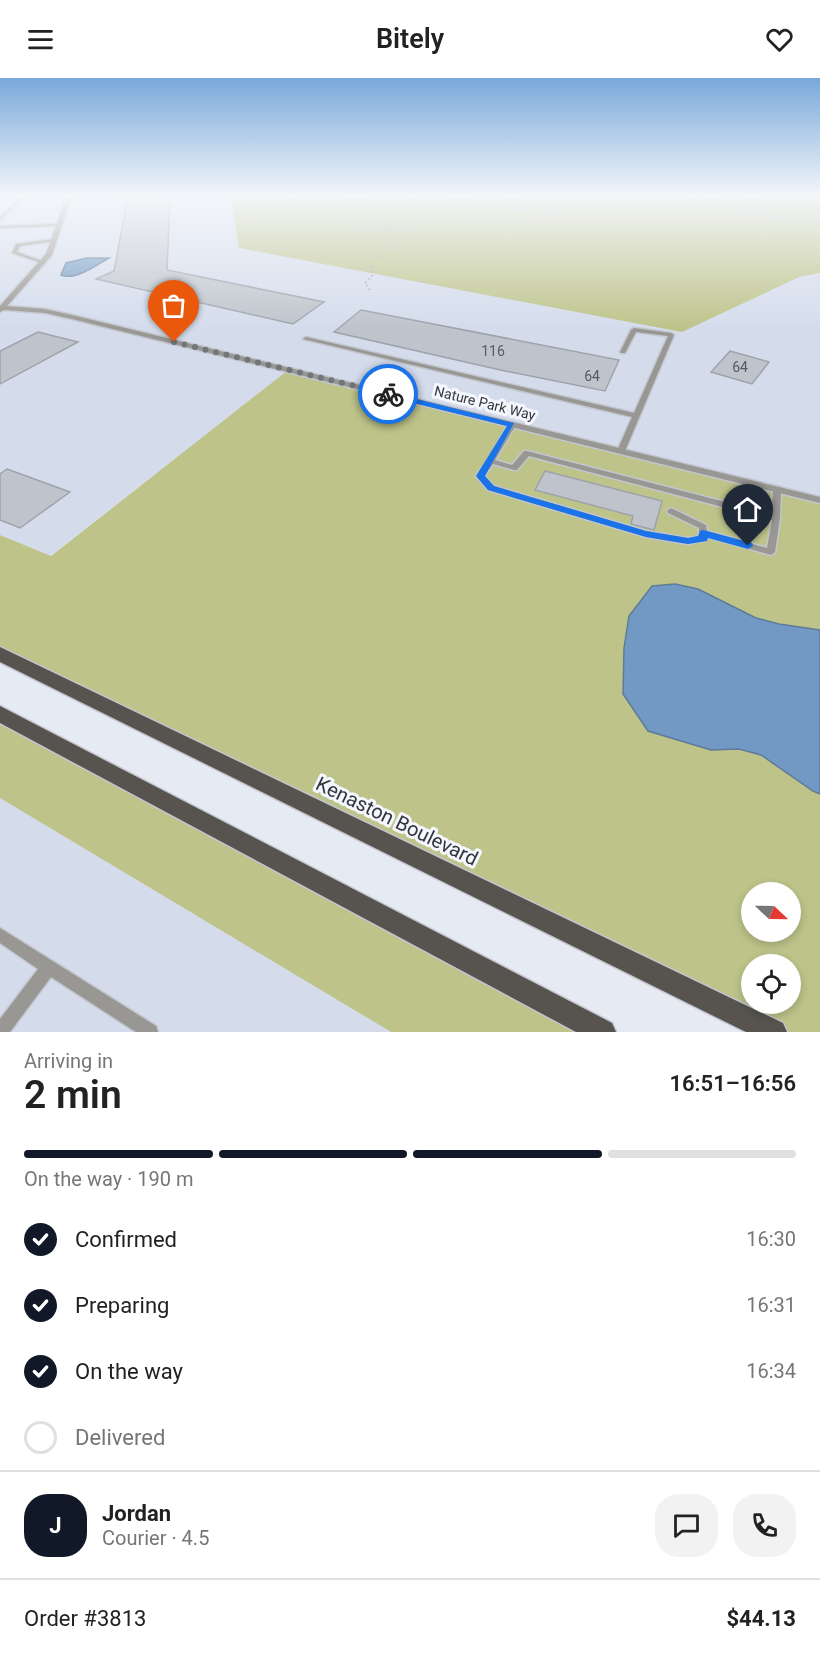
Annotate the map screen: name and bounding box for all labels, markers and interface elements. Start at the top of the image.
icon: menu [24,23,57,56]
text: Bitely [376,23,444,55]
icon: heart [763,23,796,56]
pin [148,280,199,342]
icon: bag [157,289,190,322]
house number: 116 [481,343,505,359]
house number: 64 [732,359,748,375]
courier [358,364,418,424]
house number: 64 [584,368,600,384]
icon: bike [372,378,405,411]
street label: Nature Park Way [433,383,537,423]
pin [722,484,773,546]
icon: home [731,493,764,526]
street label: Kenaston Boulevard [312,771,482,871]
north arrow [741,882,801,942]
map controls [741,882,801,1014]
button: locate [741,954,801,1014]
text: Arriving in [24,1049,113,1073]
text: 16:51–16:56 [669,1071,796,1096]
text: 2 min [24,1072,122,1118]
text: On the way · 190 m [24,1167,193,1191]
icon: check [24,1223,57,1256]
text: Confirmed [75,1227,177,1252]
text: 16:30 [746,1227,796,1251]
icon: check [24,1289,57,1322]
text: Preparing [75,1293,169,1318]
text: 16:31 [746,1293,796,1317]
icon: check [24,1355,57,1388]
text: On the way [75,1359,183,1384]
text: 16:34 [746,1359,796,1383]
text: Delivered [75,1425,165,1450]
button: chat [655,1494,718,1557]
button: phone [733,1494,796,1557]
text: Jordan [102,1501,171,1526]
text: J [49,1513,62,1538]
text: Courier · 4.5 [102,1526,209,1550]
text: Order #3813 [24,1606,146,1631]
text: $44.13 [727,1606,796,1631]

